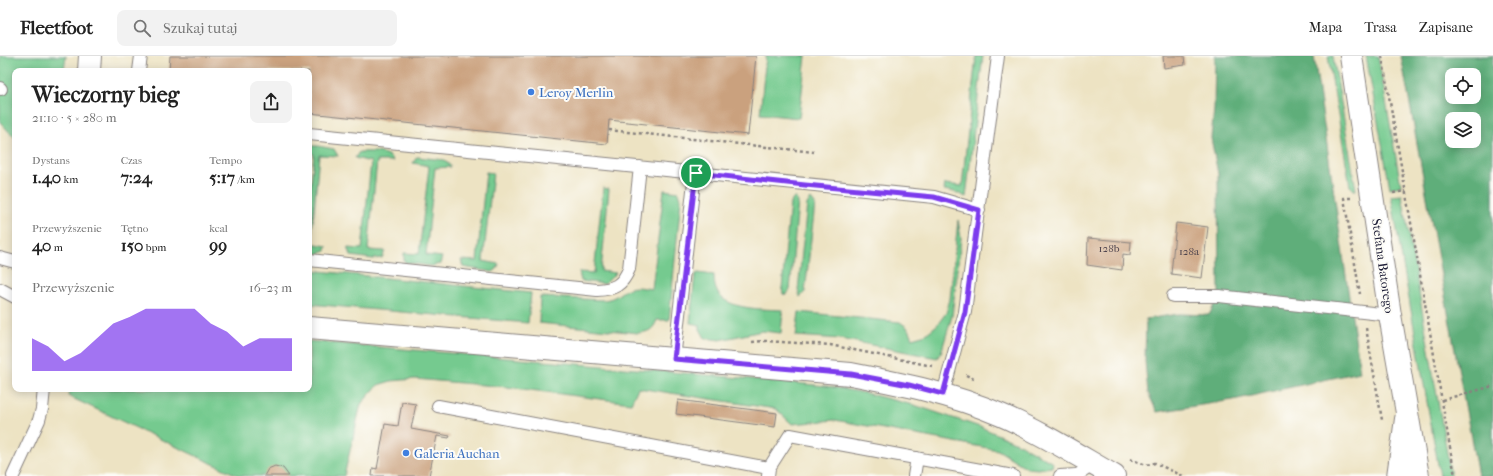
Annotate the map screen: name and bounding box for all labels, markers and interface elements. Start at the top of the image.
search box [117,10,397,46]
text: Fleetfoot [20,17,93,39]
icon: search [131,17,153,39]
text: Szukaj tutaj [163,19,237,37]
text: Mapa [1309,19,1342,36]
text: Trasa [1364,19,1397,36]
text: Zapisane [1419,19,1473,36]
map controls [1445,68,1481,148]
button: locate [1445,68,1481,104]
button: share [250,81,292,123]
text: Wieczorny bieg [32,82,179,108]
place label: Leroy Merlin [539,85,614,100]
marker: Leroy Merlin [526,87,536,97]
text: 21:10 · 5 × 280 m [32,110,117,125]
button: layers [1445,112,1481,148]
text: Dystans [32,154,70,167]
text: Czas [121,154,142,167]
text: Tempo [209,154,242,167]
pin [679,156,713,190]
icon: arrive [685,162,707,184]
text: 1.40 [32,167,61,187]
text: 7:24 [121,167,152,187]
text: 5:17 [209,167,235,187]
text: km [61,173,78,186]
text: /km [235,173,255,186]
street label: Stefana Batorego [1369,218,1397,315]
text: Przewyższenie [32,222,102,235]
text: Tętno [121,222,148,235]
text: kcal [209,222,228,235]
text: 40 [32,235,51,255]
text: 150 [121,235,143,255]
text: 99 [209,235,227,255]
text: m [51,241,63,254]
text: bpm [143,241,167,254]
house number: 128b [1099,242,1120,255]
house number: 128a [1179,245,1200,258]
text: Przewyższenie [32,280,115,295]
text: 16–23 m [249,280,292,295]
place label: Galeria Auchan [414,446,500,461]
marker: Galeria Auchan [401,448,411,458]

